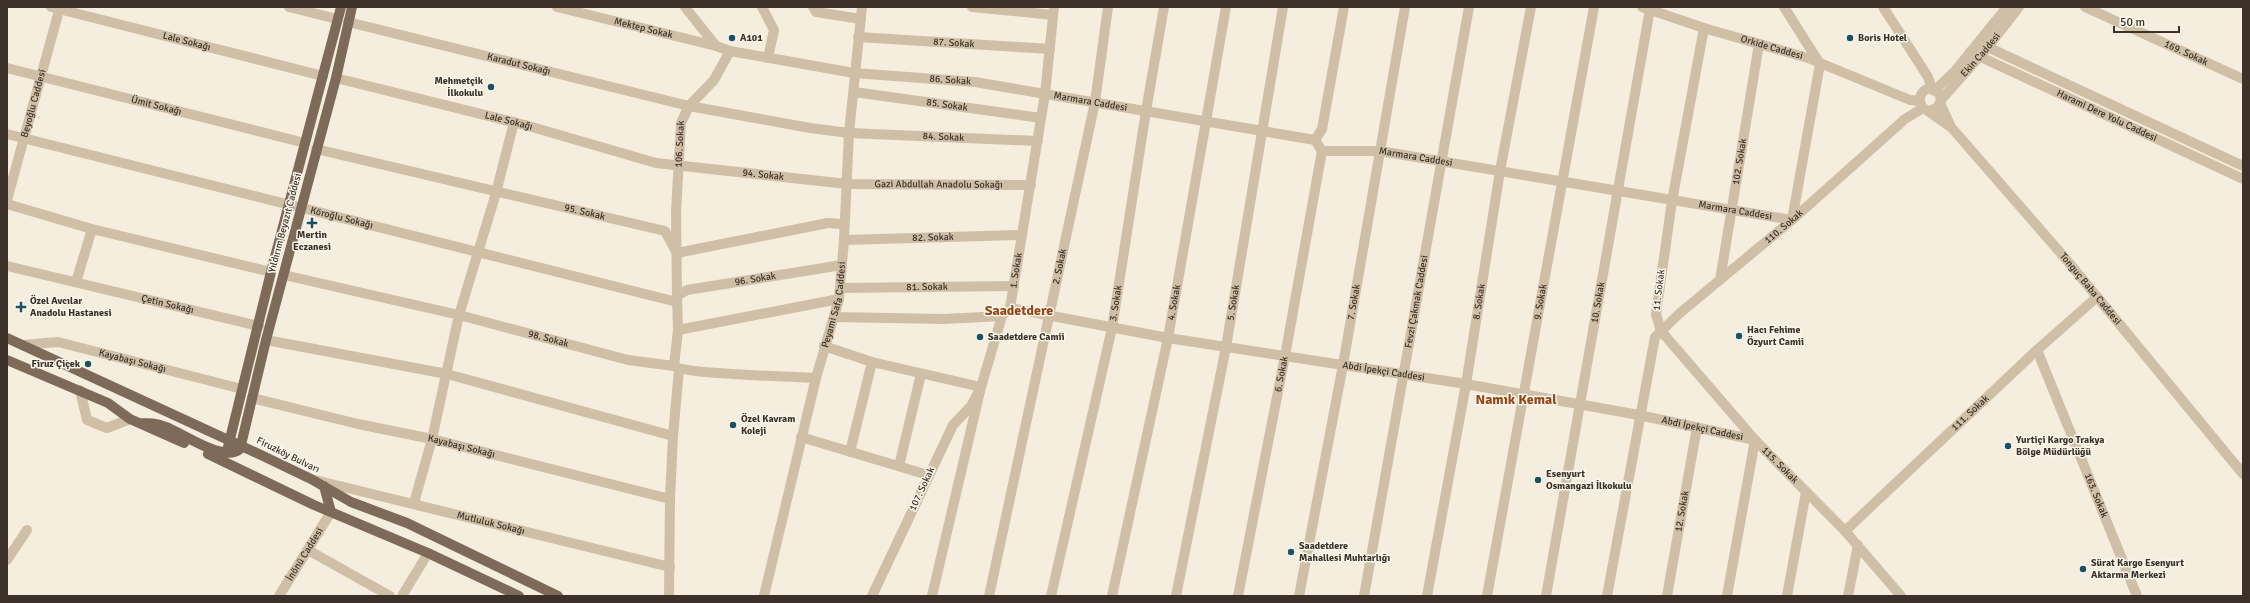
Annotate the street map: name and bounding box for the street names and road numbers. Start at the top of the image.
street label: Mektep Sokak [613,15,674,41]
street label: Lale Sokağı [161,30,212,53]
street label: Ekin Caddesi [1958,30,2003,80]
street label: Orkide Caddesi [1739,33,1804,62]
street label: 87. Sokak [933,36,975,50]
street label: 169. Sokak [2162,38,2210,68]
street label: Karadut Sokağı [486,50,552,78]
street label: Beyoğlu Caddesi [18,68,49,139]
street label: 86. Sokak [929,73,971,88]
street label: Harami Dere Yolu Caddesi [2055,87,2159,144]
street label: Marmara Caddesi [1053,90,1128,114]
street label: Ümit Sokağı [130,93,183,118]
street label: 85. Sokak [926,96,968,114]
street label: Lale Sokağı [483,109,534,133]
street label: 106. Sokak [673,120,687,168]
street label: 84. Sokak [922,130,964,144]
street label: 102. Sokak [1730,137,1749,186]
street label: Marmara Caddesi [1378,145,1453,169]
street label: 94. Sokak [742,167,784,183]
street label: Yıldırım Beyazıt Caddesi [266,172,304,274]
street label: Gazi Abdullah Anadolu Sokağı [875,178,1003,191]
street label: Marmara Caddesi [1697,198,1773,223]
street label: 95. Sokak [563,202,606,223]
street label: Köroğlu Sokağı [309,204,374,232]
street label: 110. Sokak [1762,207,1806,246]
street label: 82. Sokak [912,231,954,244]
street label: 2. Sokak [1050,248,1069,285]
street label: Tonguç Baba Caddesi [2057,250,2124,327]
street label: 1. Sokak [1007,252,1025,289]
street label: Fevzi Çakmak Caddesi [1402,254,1431,349]
street label: Peyami Safa Caddesi [819,261,848,349]
street label: 11. Sokak [1651,269,1667,311]
street label: 96. Sokak [734,270,777,288]
street label: 81. Sokak [906,281,948,293]
street label: 10. Sokak [1588,281,1608,324]
street label: 7. Sokak [1345,283,1363,321]
street label: 8. Sokak [1470,283,1488,320]
street label: 9. Sokak [1531,283,1550,321]
street label: 3. Sokak [1107,284,1125,322]
street label: 4. Sokak [1165,284,1183,321]
street label: 5. Sokak [1225,284,1242,321]
street label: Çetin Sokağı [140,292,195,316]
street label: 98. Sokak [527,328,570,350]
street label: Kayabaşı Sokağı [98,347,167,375]
street label: 6. Sokak [1272,355,1291,393]
street label: Abdi İpekçi Caddesi [1342,359,1426,384]
street label: 111. Sokak [1949,393,1991,433]
street label: Abdi İpekçi Caddesi [1660,414,1744,443]
street label: Kayabaşı Sokağı [427,432,496,461]
street label: Firuzköy Bulvarı [254,435,322,475]
street label: 115. Sokak [1759,444,1801,486]
street label: 107. Sokak [907,465,937,513]
street label: 163. Sokak [2082,471,2111,519]
street label: 12. Sokak [1672,490,1692,533]
street label: Mutluluk Sokağı [456,509,526,537]
street label: İnönü Caddesi [284,525,326,583]

